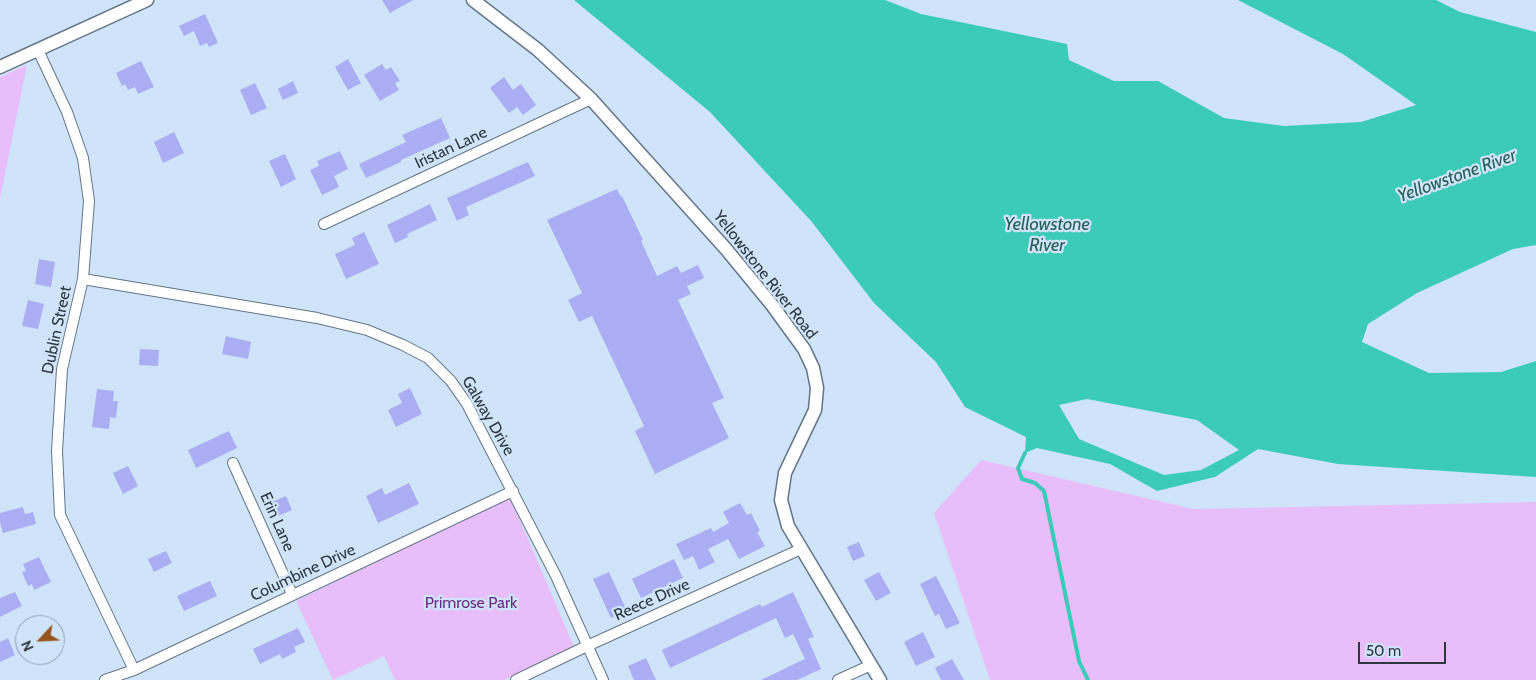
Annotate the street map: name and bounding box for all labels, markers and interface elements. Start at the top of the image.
street label: Iristan Lane [412,123,490,173]
water label: Yellowstone River [1395,145,1519,207]
street label: Yellowstone River Road [709,207,821,343]
water label: Yellowstone River [1004,214,1090,256]
street label: Dublin Street [38,284,76,376]
street label: Galway Drive [458,373,518,459]
street label: Erin Lane [256,490,298,554]
street label: Columbine Drive [248,540,358,606]
street label: Reece Drive [611,575,693,625]
park label: Primrose Park [425,593,517,613]
north arrow [15,615,65,665]
scale bar [1361,632,1448,664]
text: N [17,638,38,654]
text: 50 m [1366,642,1401,660]

